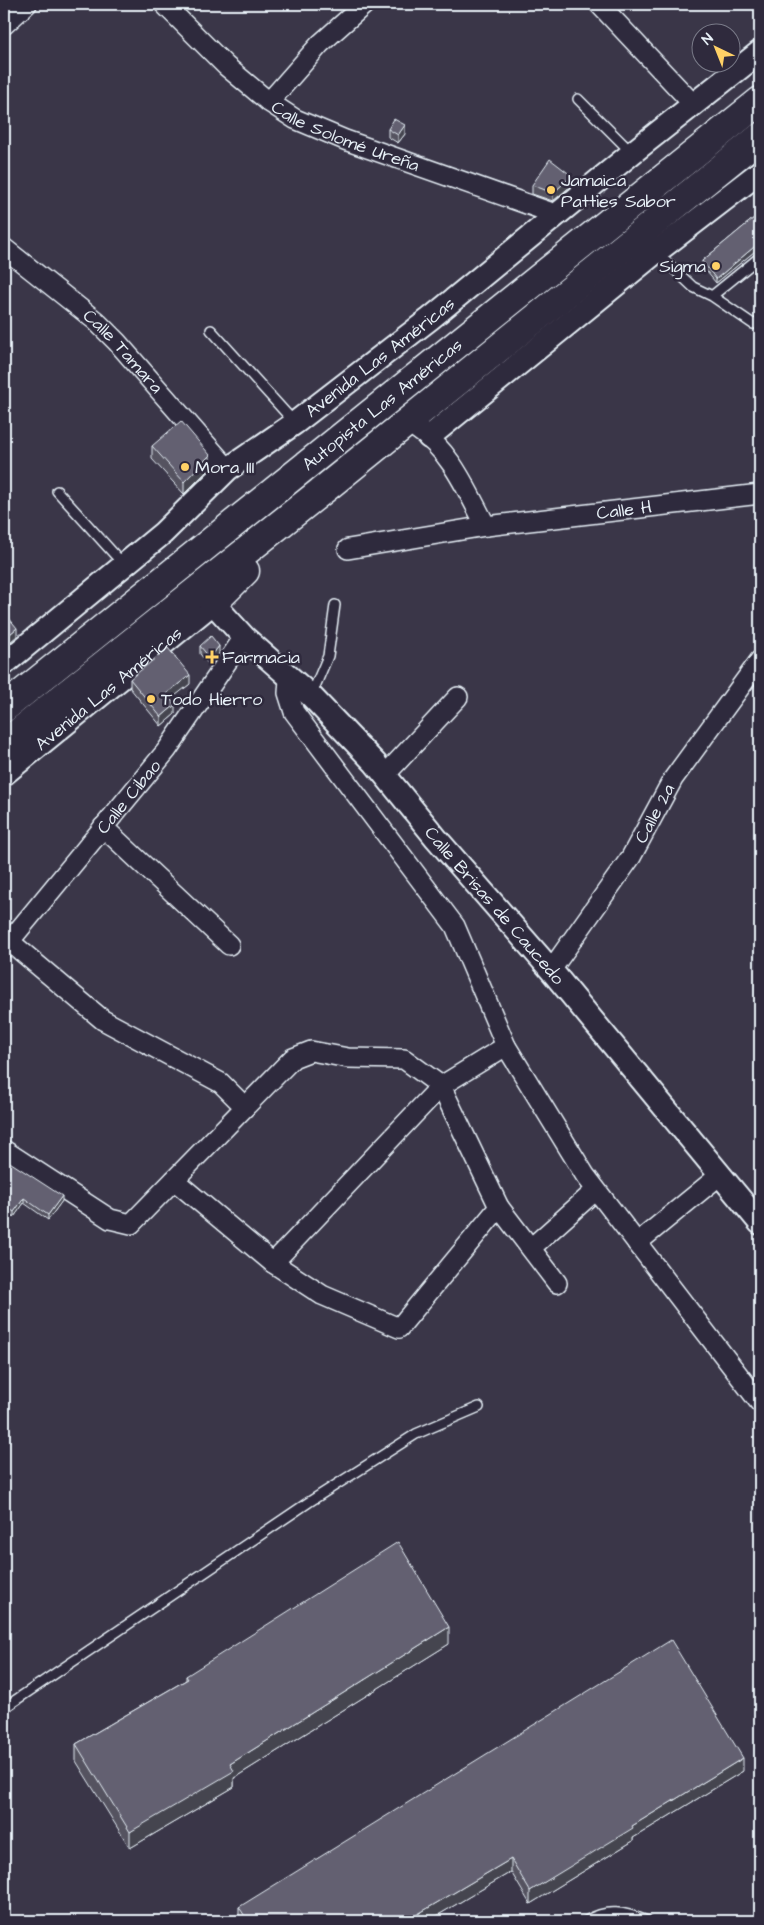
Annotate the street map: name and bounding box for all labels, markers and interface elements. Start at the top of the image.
north arrow [692,22,742,72]
text: N [698,29,718,50]
street label: Calle Solomé Ureña [266,95,423,178]
place label: Jamaica Patties Sabor [561,168,676,214]
marker: Jamaica Patties Sabor [545,184,557,196]
place label: Sigma [659,254,706,280]
marker: Sigma [710,260,722,272]
street label: Avenida Las Américas [300,291,460,424]
street label: Calle Tamara [78,303,168,399]
street label: Autopista Las Américas [297,333,468,477]
place label: Mora III [195,455,254,480]
marker: Mora III [179,461,191,473]
street label: Calle H [595,495,653,526]
street label: Avenida Las Américas [30,621,188,757]
place label: Farmacia [222,645,300,670]
marker: Farmacia [206,651,218,663]
place label: Todo Hierro [161,687,262,712]
marker: Todo Hierro [145,693,157,705]
street label: Calle Cibao [91,755,167,839]
street label: Calle 2a [629,779,681,848]
street label: Calle Brisas de Caucedo [418,821,570,990]

